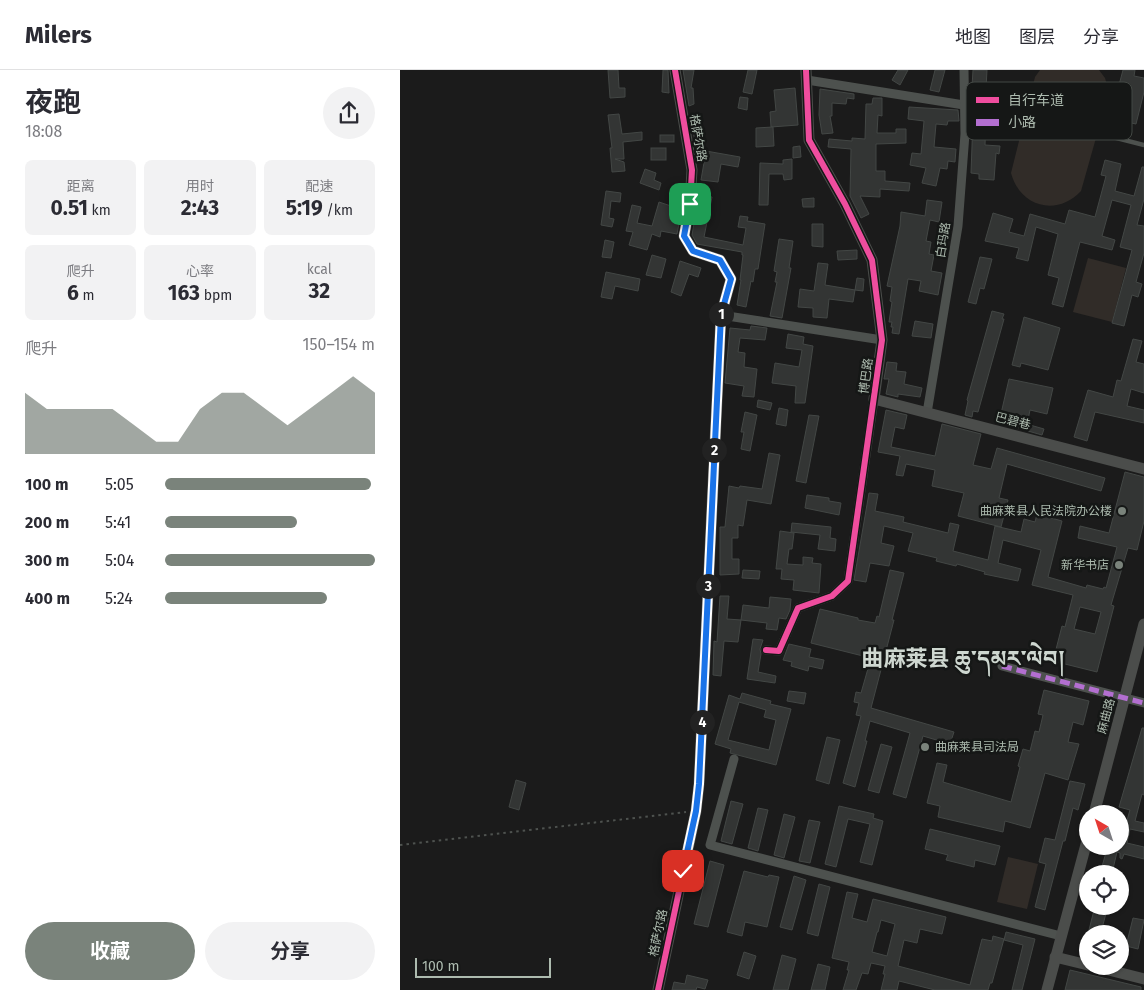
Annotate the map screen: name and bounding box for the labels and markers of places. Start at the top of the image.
pin [669,183,711,225]
pin: 1 [708,302,734,326]
pin: 2 [702,438,726,462]
place label: 曲麻莱县人民法院办公楼 [980,504,1112,518]
marker: 曲麻莱县人民法院办公楼 [1116,505,1128,517]
place label: 新华书店 [1061,558,1109,572]
marker: 新华书店 [1113,559,1125,571]
pin: 3 [696,574,720,598]
pin: 4 [690,710,714,734]
place label: 曲麻莱县司法局 [935,740,1019,754]
marker: 曲麻莱县司法局 [919,741,931,753]
pin [662,850,704,892]

